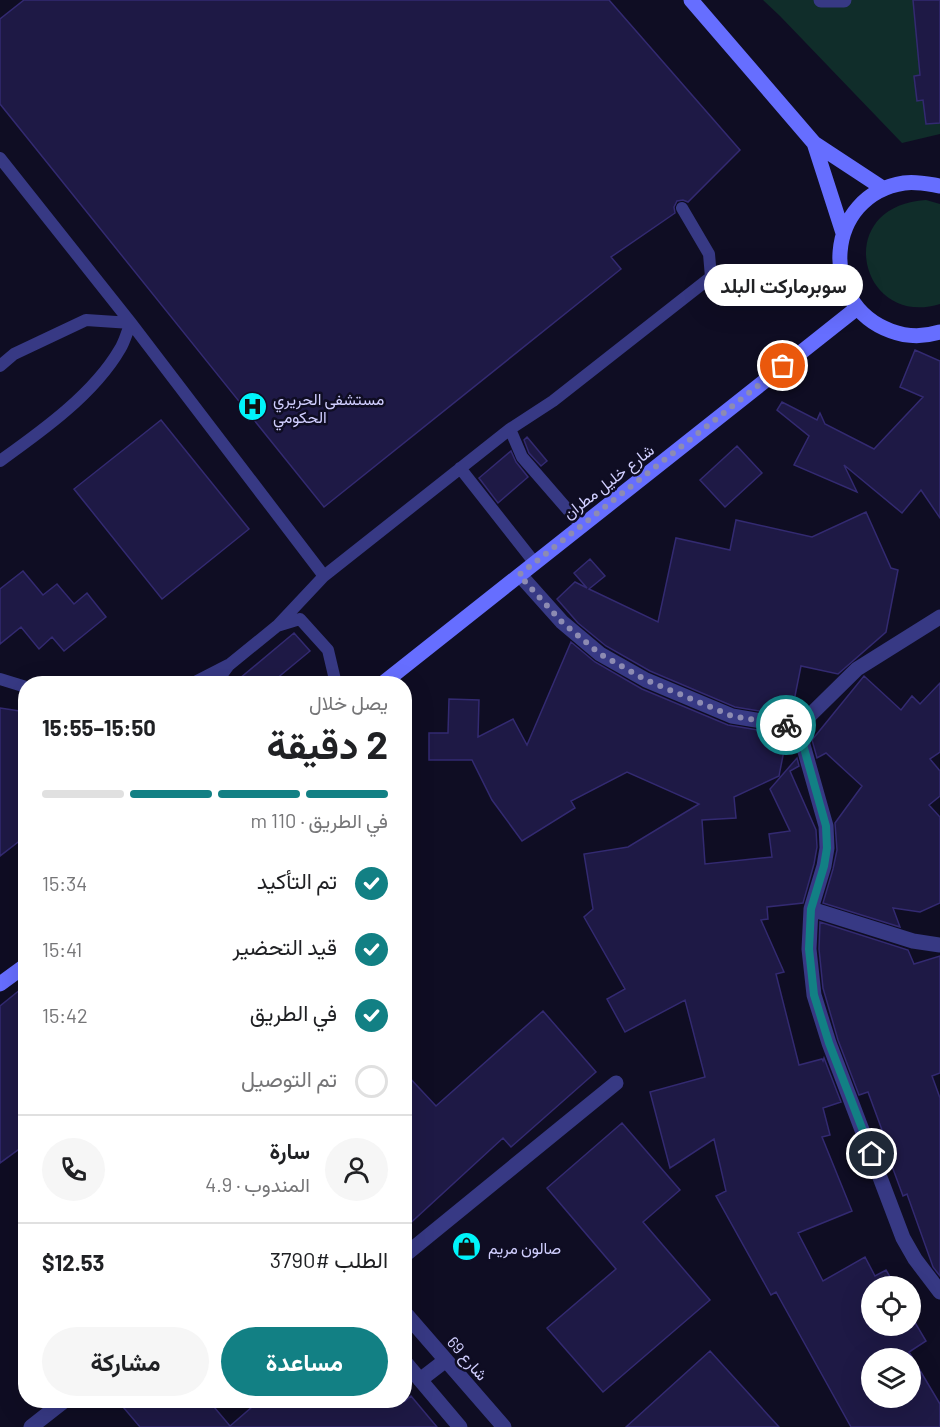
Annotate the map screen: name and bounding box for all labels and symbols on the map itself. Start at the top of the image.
callout: سوبرماركت البلد [704,264,862,306]
pin [757,340,808,391]
place label: مستشفى الحريري الحكومي [273,389,384,431]
hospital icon: مستشفى الحريري الحكومي [236,391,268,423]
street label: شارع خليل مطران [559,440,659,525]
courier [756,695,816,755]
pin [846,1128,897,1179]
shop icon: صالون مريم [451,1231,483,1263]
place label: صالون مريم [488,1238,561,1259]
street label: شارع 69 [442,1332,492,1386]

